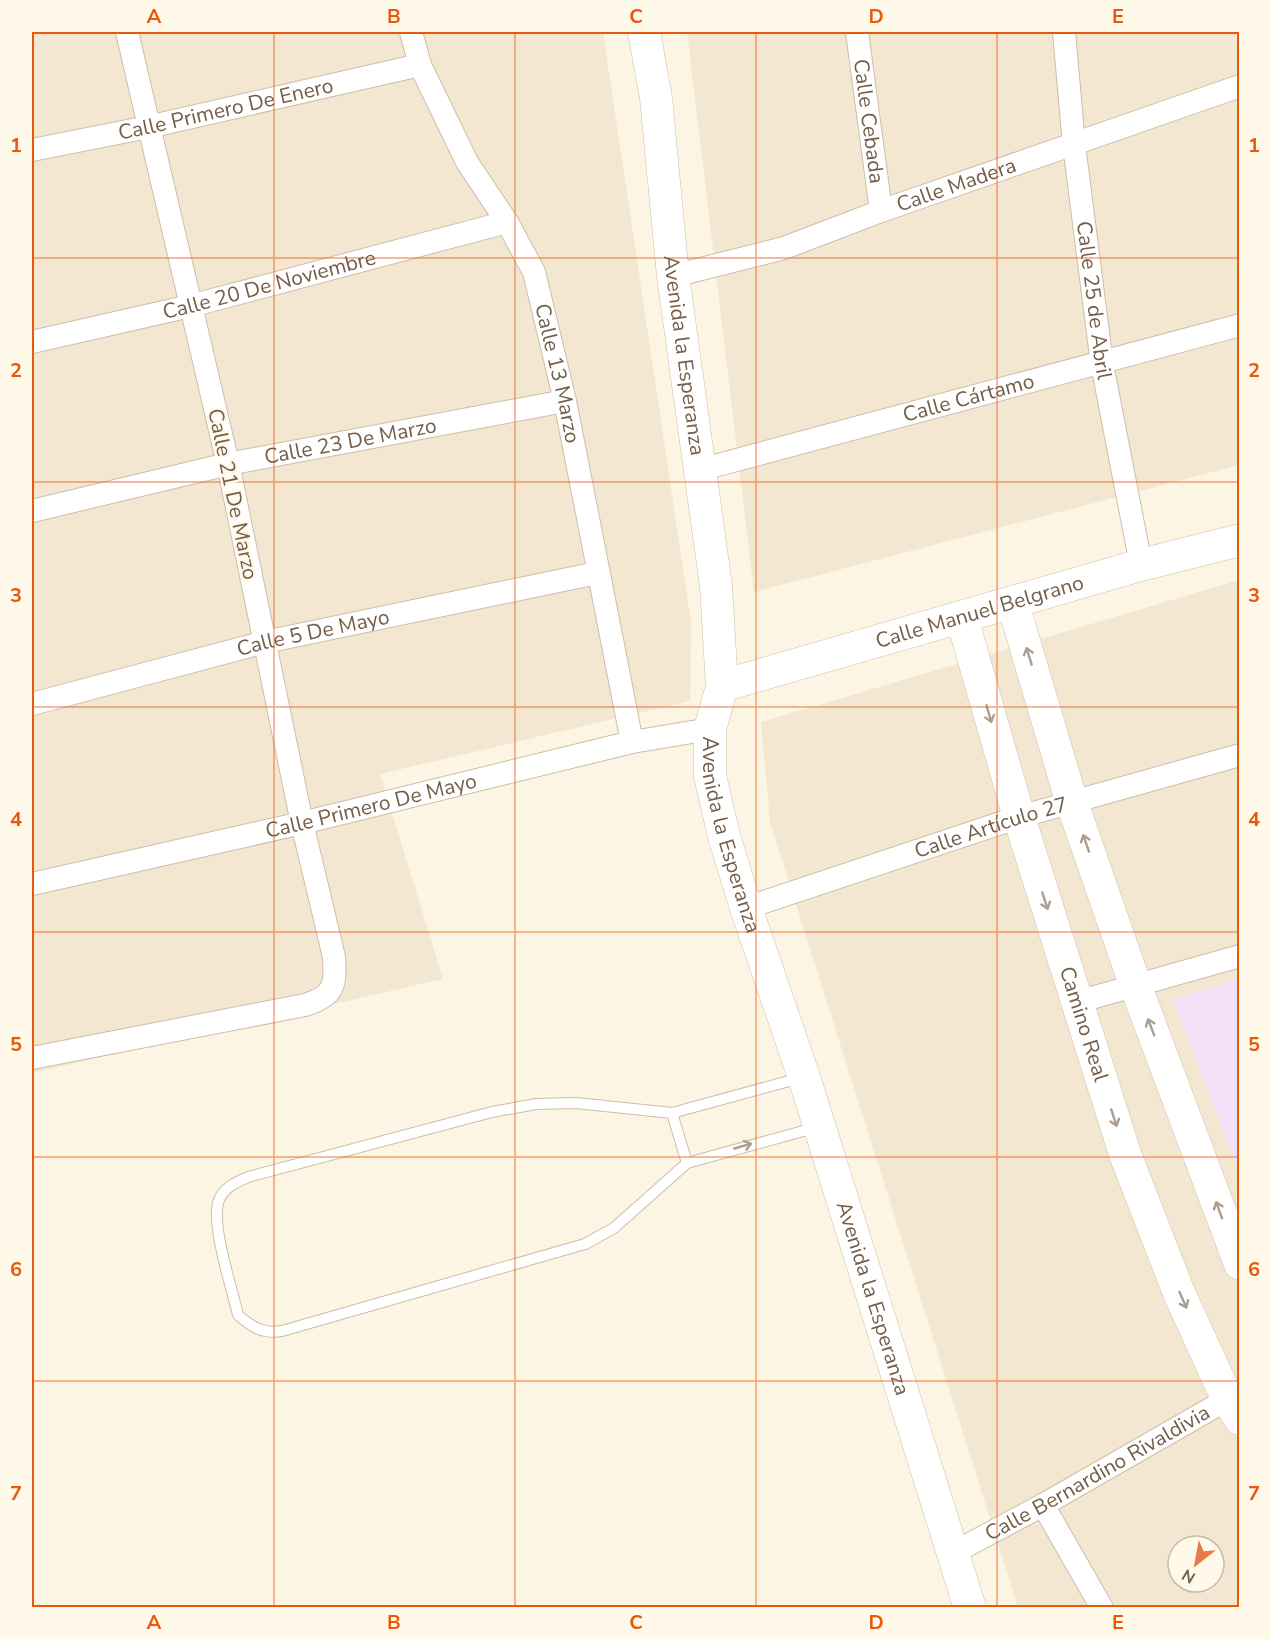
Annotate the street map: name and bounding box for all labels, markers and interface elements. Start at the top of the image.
text: A [147,3,162,30]
text: B [387,3,401,30]
text: C [629,3,643,30]
text: D [868,3,884,30]
text: E [1112,3,1124,30]
street label: Calle Cebada [847,57,891,185]
street label: Calle Primero De Enero [116,71,336,147]
text: 1 [10,132,22,159]
text: 1 [1248,132,1260,159]
street label: Calle Madera [893,151,1020,219]
street label: Calle 25 de Abril [1070,219,1119,383]
street label: Calle 20 De Noviembre [160,243,379,326]
street label: Avenida la Esperanza [657,254,712,457]
street label: Calle 13 Marzo [528,301,587,445]
text: 2 [10,357,22,384]
text: 2 [1248,357,1260,384]
street label: Calle Cártamo [900,367,1037,429]
street label: Calle 21 De Marzo [201,406,265,582]
street label: Calle 23 De Marzo [262,411,439,471]
street label: Calle Manuel Belgrano [872,568,1087,655]
text: 3 [10,582,22,609]
text: 3 [1248,582,1260,609]
street label: Calle 5 De Mayo [234,603,392,663]
one-way arrow [1023,647,1034,666]
one-way arrow [984,704,995,723]
street label: Avenida la Esperanza [696,736,767,937]
street label: Calle Primero De Mayo [263,767,480,845]
street label: Calle Artículo 27 [911,790,1071,865]
text: 4 [10,806,22,833]
text: 4 [1248,806,1260,833]
one-way arrow [1080,834,1091,853]
one-way arrow [1040,891,1051,910]
street label: Camino Real [1053,963,1116,1086]
one-way arrow [1144,1018,1155,1037]
text: 5 [10,1031,22,1058]
text: 5 [1248,1031,1260,1058]
one-way arrow [1109,1108,1120,1127]
one-way arrow [733,1140,752,1151]
street label: Avenida la Esperanza [830,1198,917,1399]
one-way arrow [1212,1201,1223,1219]
text: 6 [10,1256,22,1283]
text: 6 [1248,1256,1260,1283]
one-way arrow [1177,1291,1189,1309]
street label: Calle Bernardino Rivaldivia [980,1398,1215,1548]
text: 7 [10,1480,22,1507]
text: 7 [1248,1480,1260,1507]
north arrow [1166,1534,1226,1594]
text: N [1178,1563,1200,1589]
text: A [147,1609,162,1636]
text: B [387,1609,401,1636]
text: C [629,1609,643,1636]
text: D [868,1609,884,1636]
text: E [1112,1609,1124,1636]

